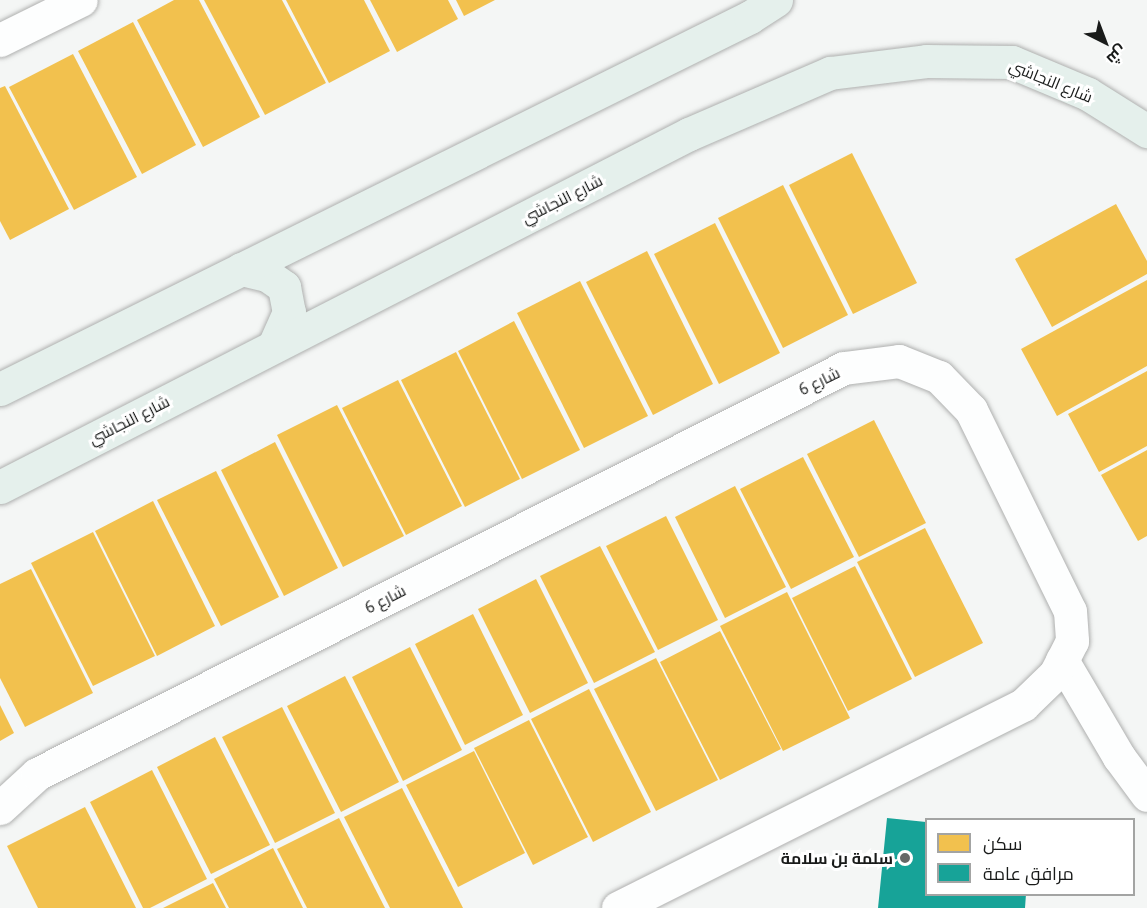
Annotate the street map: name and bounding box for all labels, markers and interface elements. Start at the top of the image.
north arrow [1075,12,1135,72]
text: ش [1103,42,1131,69]
street label: شارع النجاشي [1006,56,1096,106]
street label: شارع النجاشي [518,170,606,228]
street label: شارع 6 [795,363,843,399]
street label: شارع النجاشي [85,391,173,449]
street label: شارع 6 [361,581,409,617]
legend [925,818,1135,896]
text: سكن [983,833,1022,853]
place label: سلمة بن سلامة [781,848,893,868]
marker: سلمة بن سلامة [898,851,912,865]
text: مرافق عامة [983,863,1074,883]

